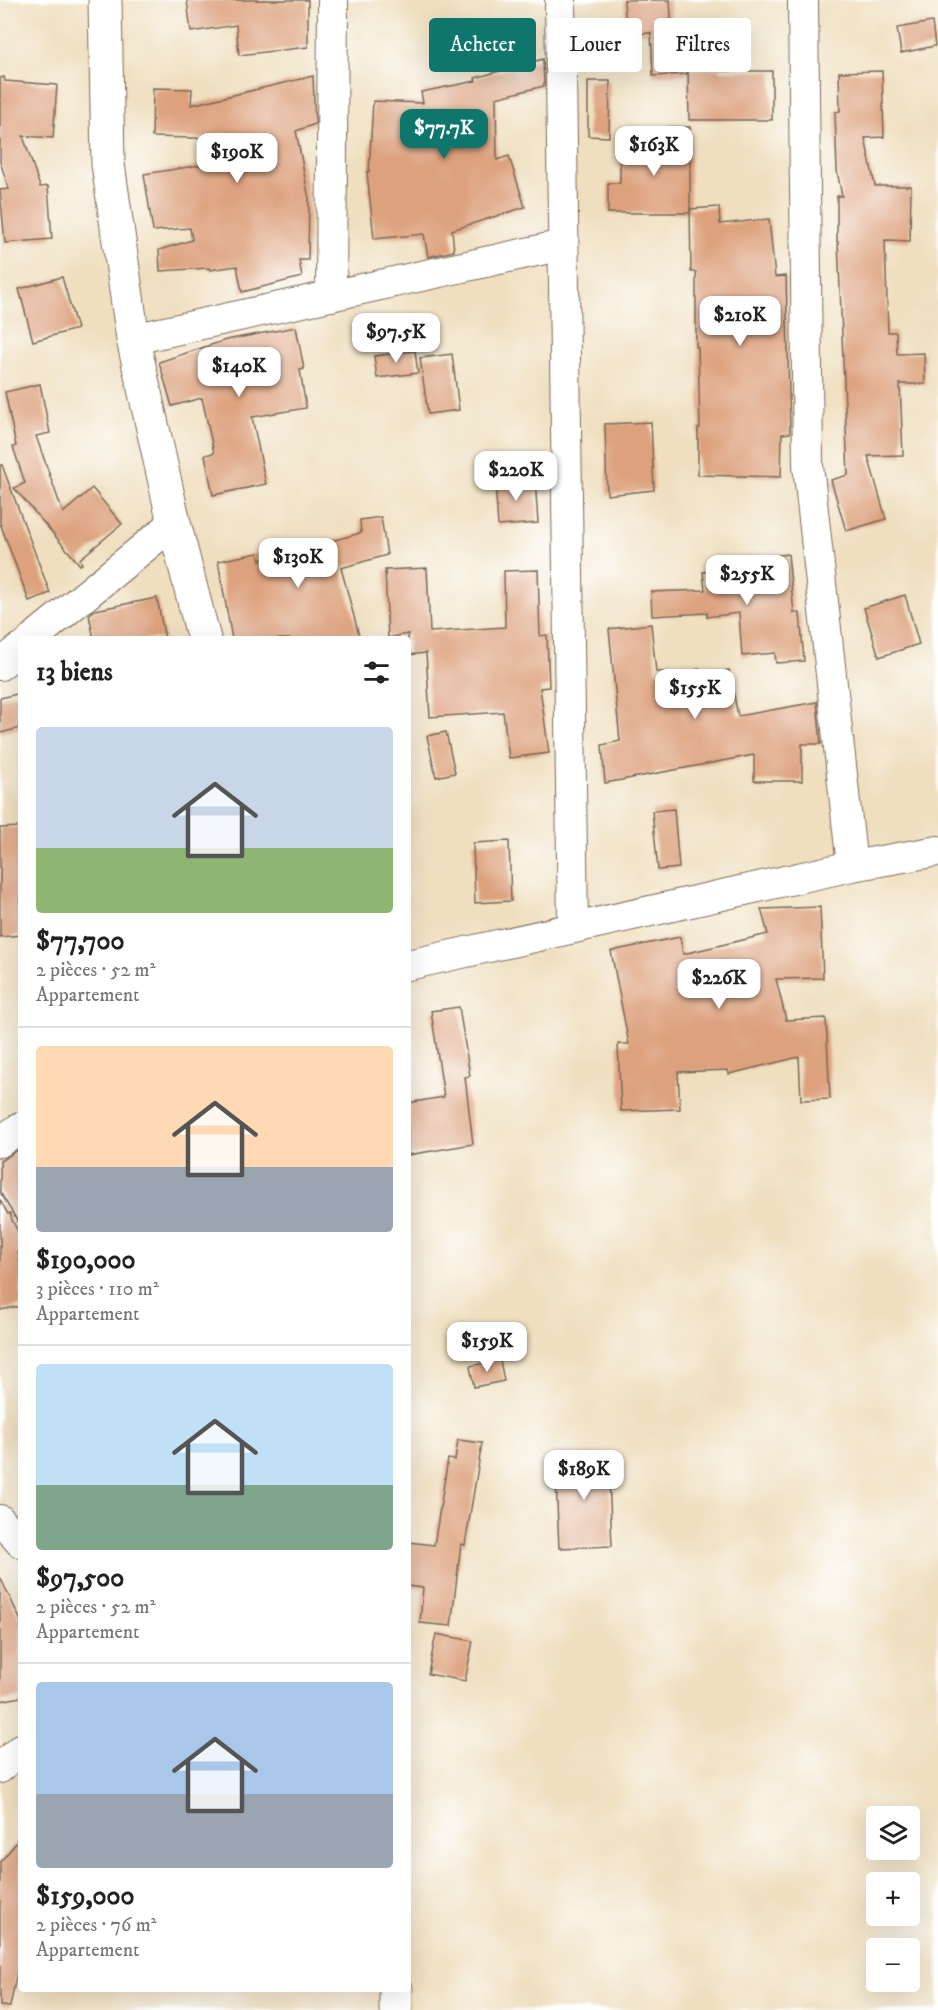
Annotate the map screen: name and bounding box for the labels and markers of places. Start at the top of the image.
pin: $77.7K [395,109,493,160]
pin: $163K [612,126,696,177]
pin: $190K [195,133,279,184]
pin: $210K [698,296,782,347]
pin: $97.5K [347,313,445,364]
pin: $140K [197,347,281,398]
pin: $220K [474,451,558,502]
pin: $130K [256,538,340,589]
pin: $255K [705,555,789,606]
pin: $155K [653,669,737,720]
pin: $226K [677,959,761,1010]
pin: $159K [445,1322,529,1373]
pin: $189K [542,1450,626,1501]

